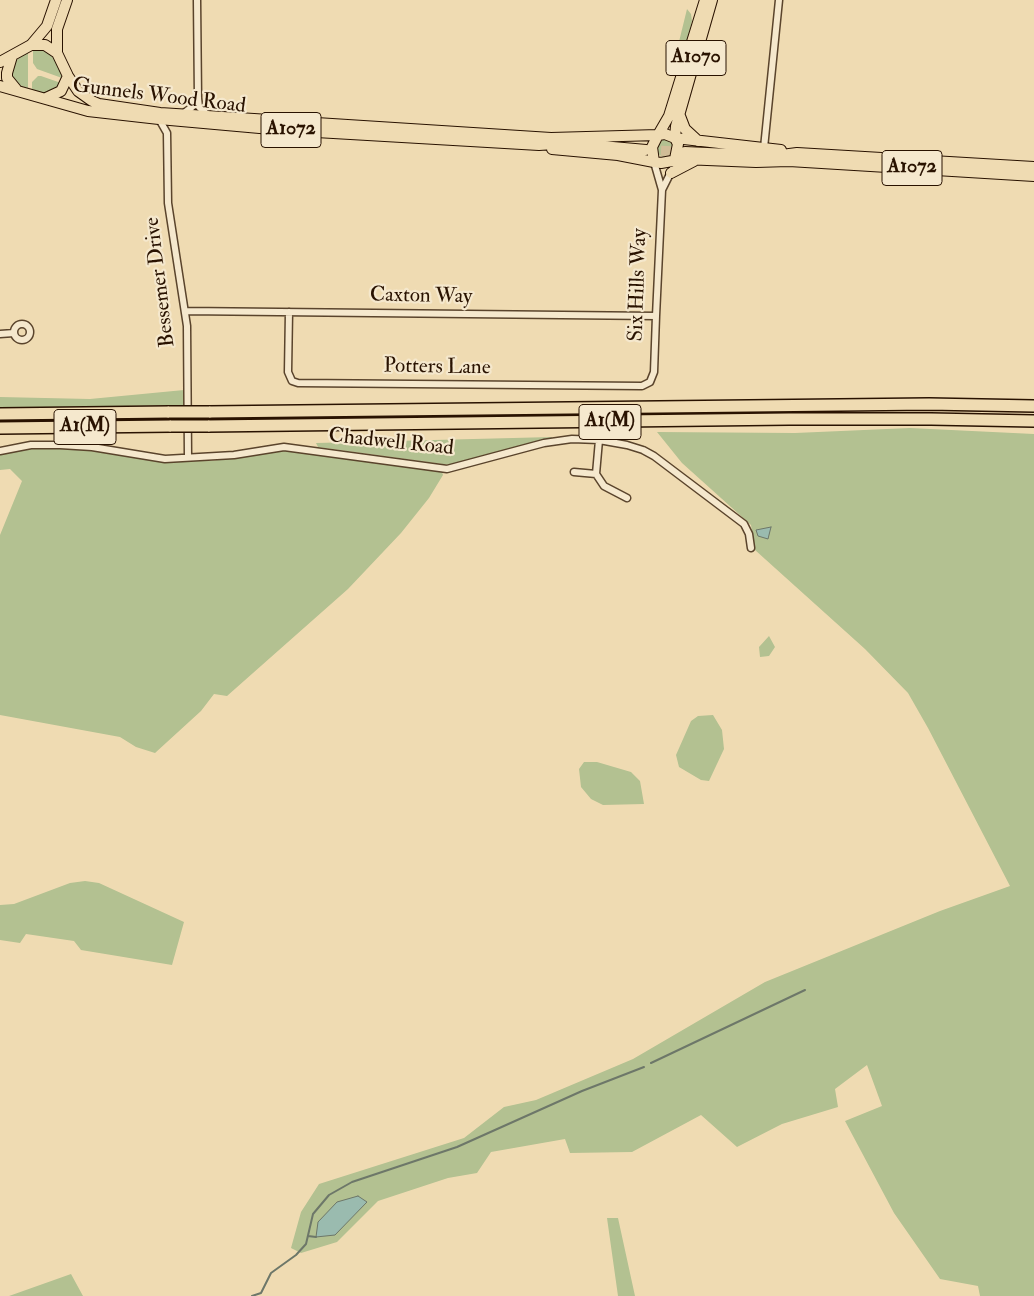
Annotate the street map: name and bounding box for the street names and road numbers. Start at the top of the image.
road number: A1070 [666,40,726,76]
street label: Gunnels Wood Road [71,74,247,120]
road number: A1072 [261,112,321,148]
road number: A1072 [882,150,942,186]
street label: Bessemer Drive [141,215,181,349]
street label: Six Hills Way [624,228,654,342]
street label: Caxton Way [370,284,472,310]
street label: Potters Lane [383,354,491,382]
road number: A1(M) [579,404,641,440]
road number: A1(M) [54,410,116,444]
street label: Chadwell Road [327,424,455,462]

